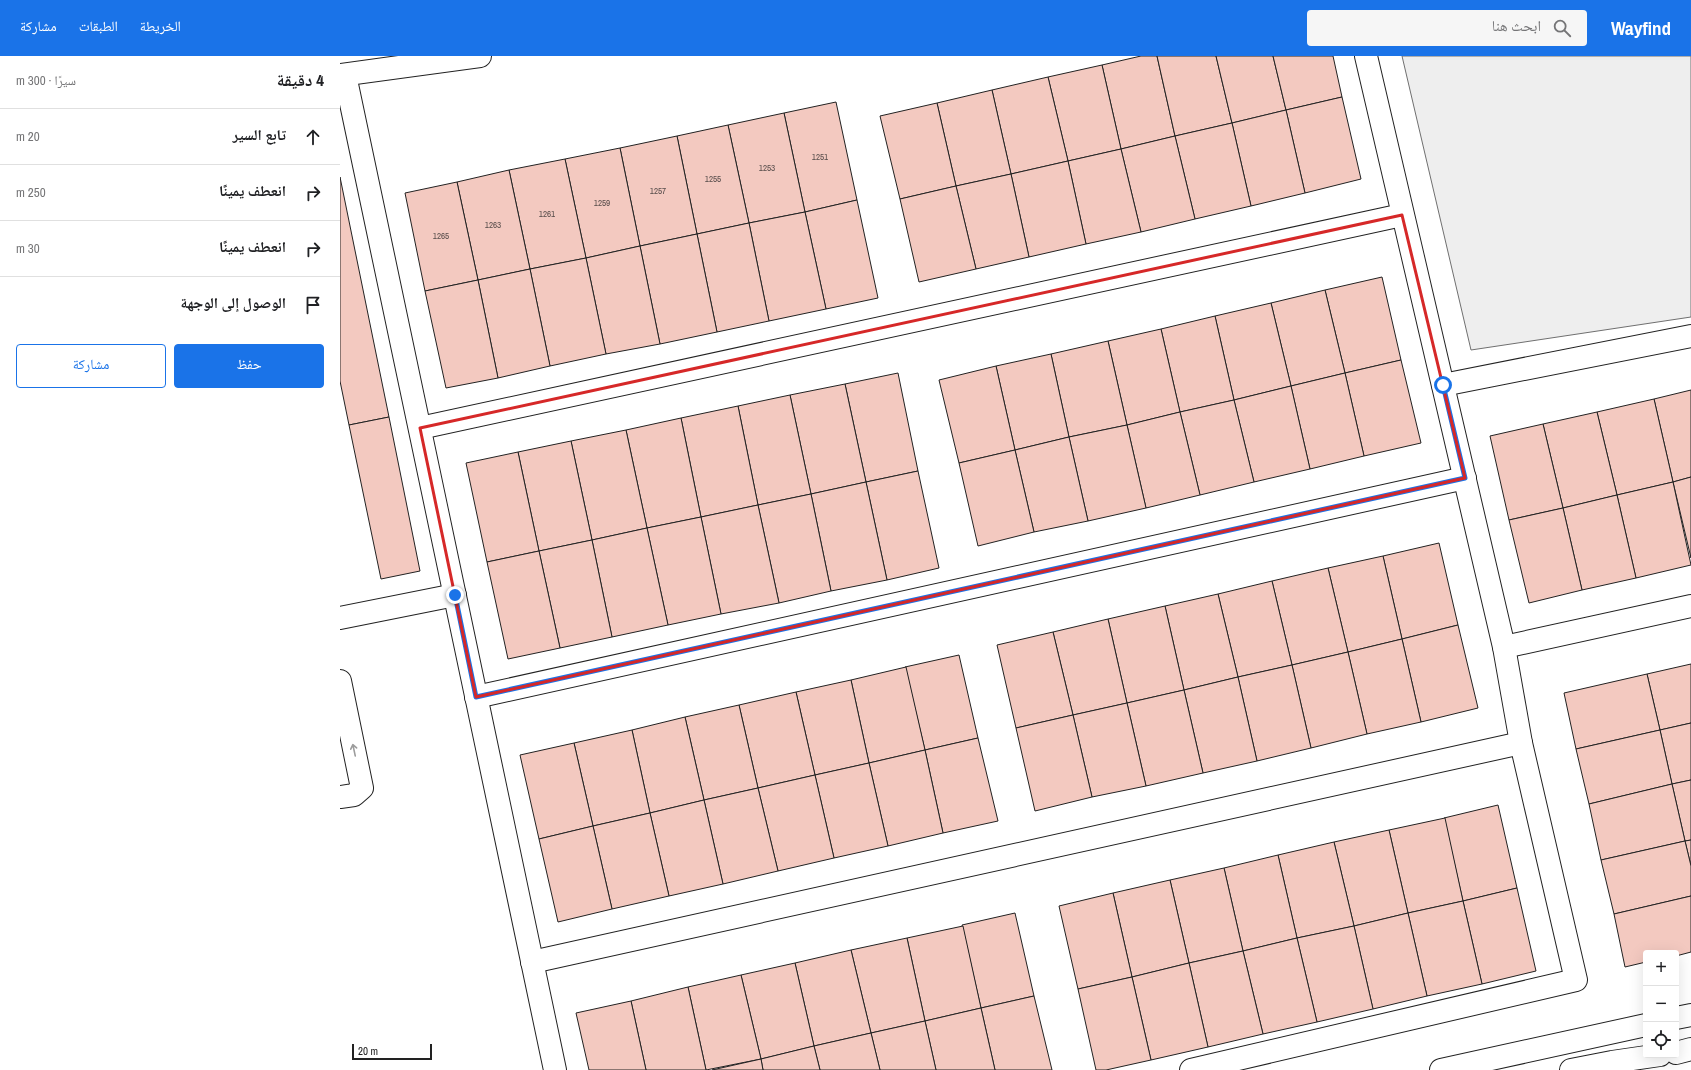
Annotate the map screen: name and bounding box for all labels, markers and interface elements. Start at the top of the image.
search box [1307,10,1587,46]
text: ابحث هنا [1492,15,1541,36]
text: Wayfind [1611,15,1671,41]
text: مشاركة [20,17,57,35]
text: الطبقات [79,17,118,35]
text: الخريطة [140,17,181,35]
icon: search [1551,17,1573,39]
text: 4 دقيقة [277,68,324,91]
text: سيرًا · 300 m [16,72,76,89]
text: تابع السير [233,124,286,145]
icon: ahead [302,126,324,148]
text: 20 m [16,128,40,145]
house number: 1251 [812,151,828,163]
house number: 1253 [759,162,775,174]
house number: 1255 [705,173,721,185]
text: انعطف يمينًا [219,180,286,201]
icon: right [302,182,324,204]
text: 250 m [16,184,46,201]
house number: 1257 [650,185,666,197]
house number: 1259 [594,197,610,209]
house number: 1261 [539,208,555,220]
house number: 1263 [485,219,501,231]
house number: 1265 [433,230,449,242]
text: انعطف يمينًا [219,236,286,257]
icon: right [302,238,324,260]
text: 30 m [16,240,40,257]
text: الوصول إلى الوجهة [181,292,286,313]
icon: arrive [302,294,324,316]
button: مشاركة [16,344,166,388]
button: حفظ [174,344,324,388]
route start [1434,376,1452,394]
route end [446,586,464,604]
one-way arrow [350,743,358,756]
map controls [1643,950,1679,1058]
button: + [1643,950,1679,986]
button: − [1643,986,1679,1022]
button: locate [1643,1022,1679,1058]
scale bar [352,1042,432,1061]
text: 20 m [358,1044,378,1058]

